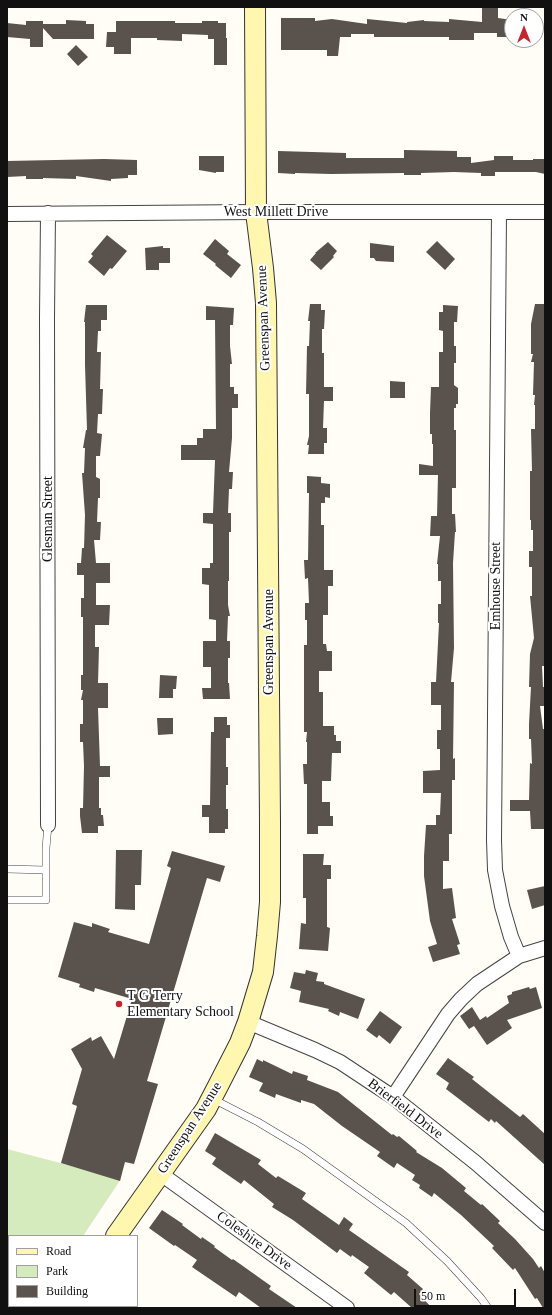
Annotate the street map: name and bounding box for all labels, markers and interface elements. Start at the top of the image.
north arrow [504,8,544,48]
text: N [520,11,528,23]
street label: West Millett Drive [224,204,328,220]
street label: Greenspan Avenue [254,265,274,371]
street label: Glesman Street [40,476,56,562]
street label: Emhouse Street [488,542,504,630]
street label: Greenspan Avenue [261,589,277,695]
place label: T G Terry Elementary School [127,988,234,1020]
marker: T G Terry Elementary School [114,999,124,1009]
street label: Brierfield Drive [364,1075,446,1143]
street label: Greenspan Avenue [154,1079,226,1177]
street label: Coleshire Drive [213,1208,295,1274]
legend [8,1235,138,1307]
text: Road [46,1244,71,1258]
text: Park [46,1264,68,1278]
scale bar [416,1281,518,1307]
text: Building [46,1284,88,1298]
text: 50 m [421,1289,445,1303]

